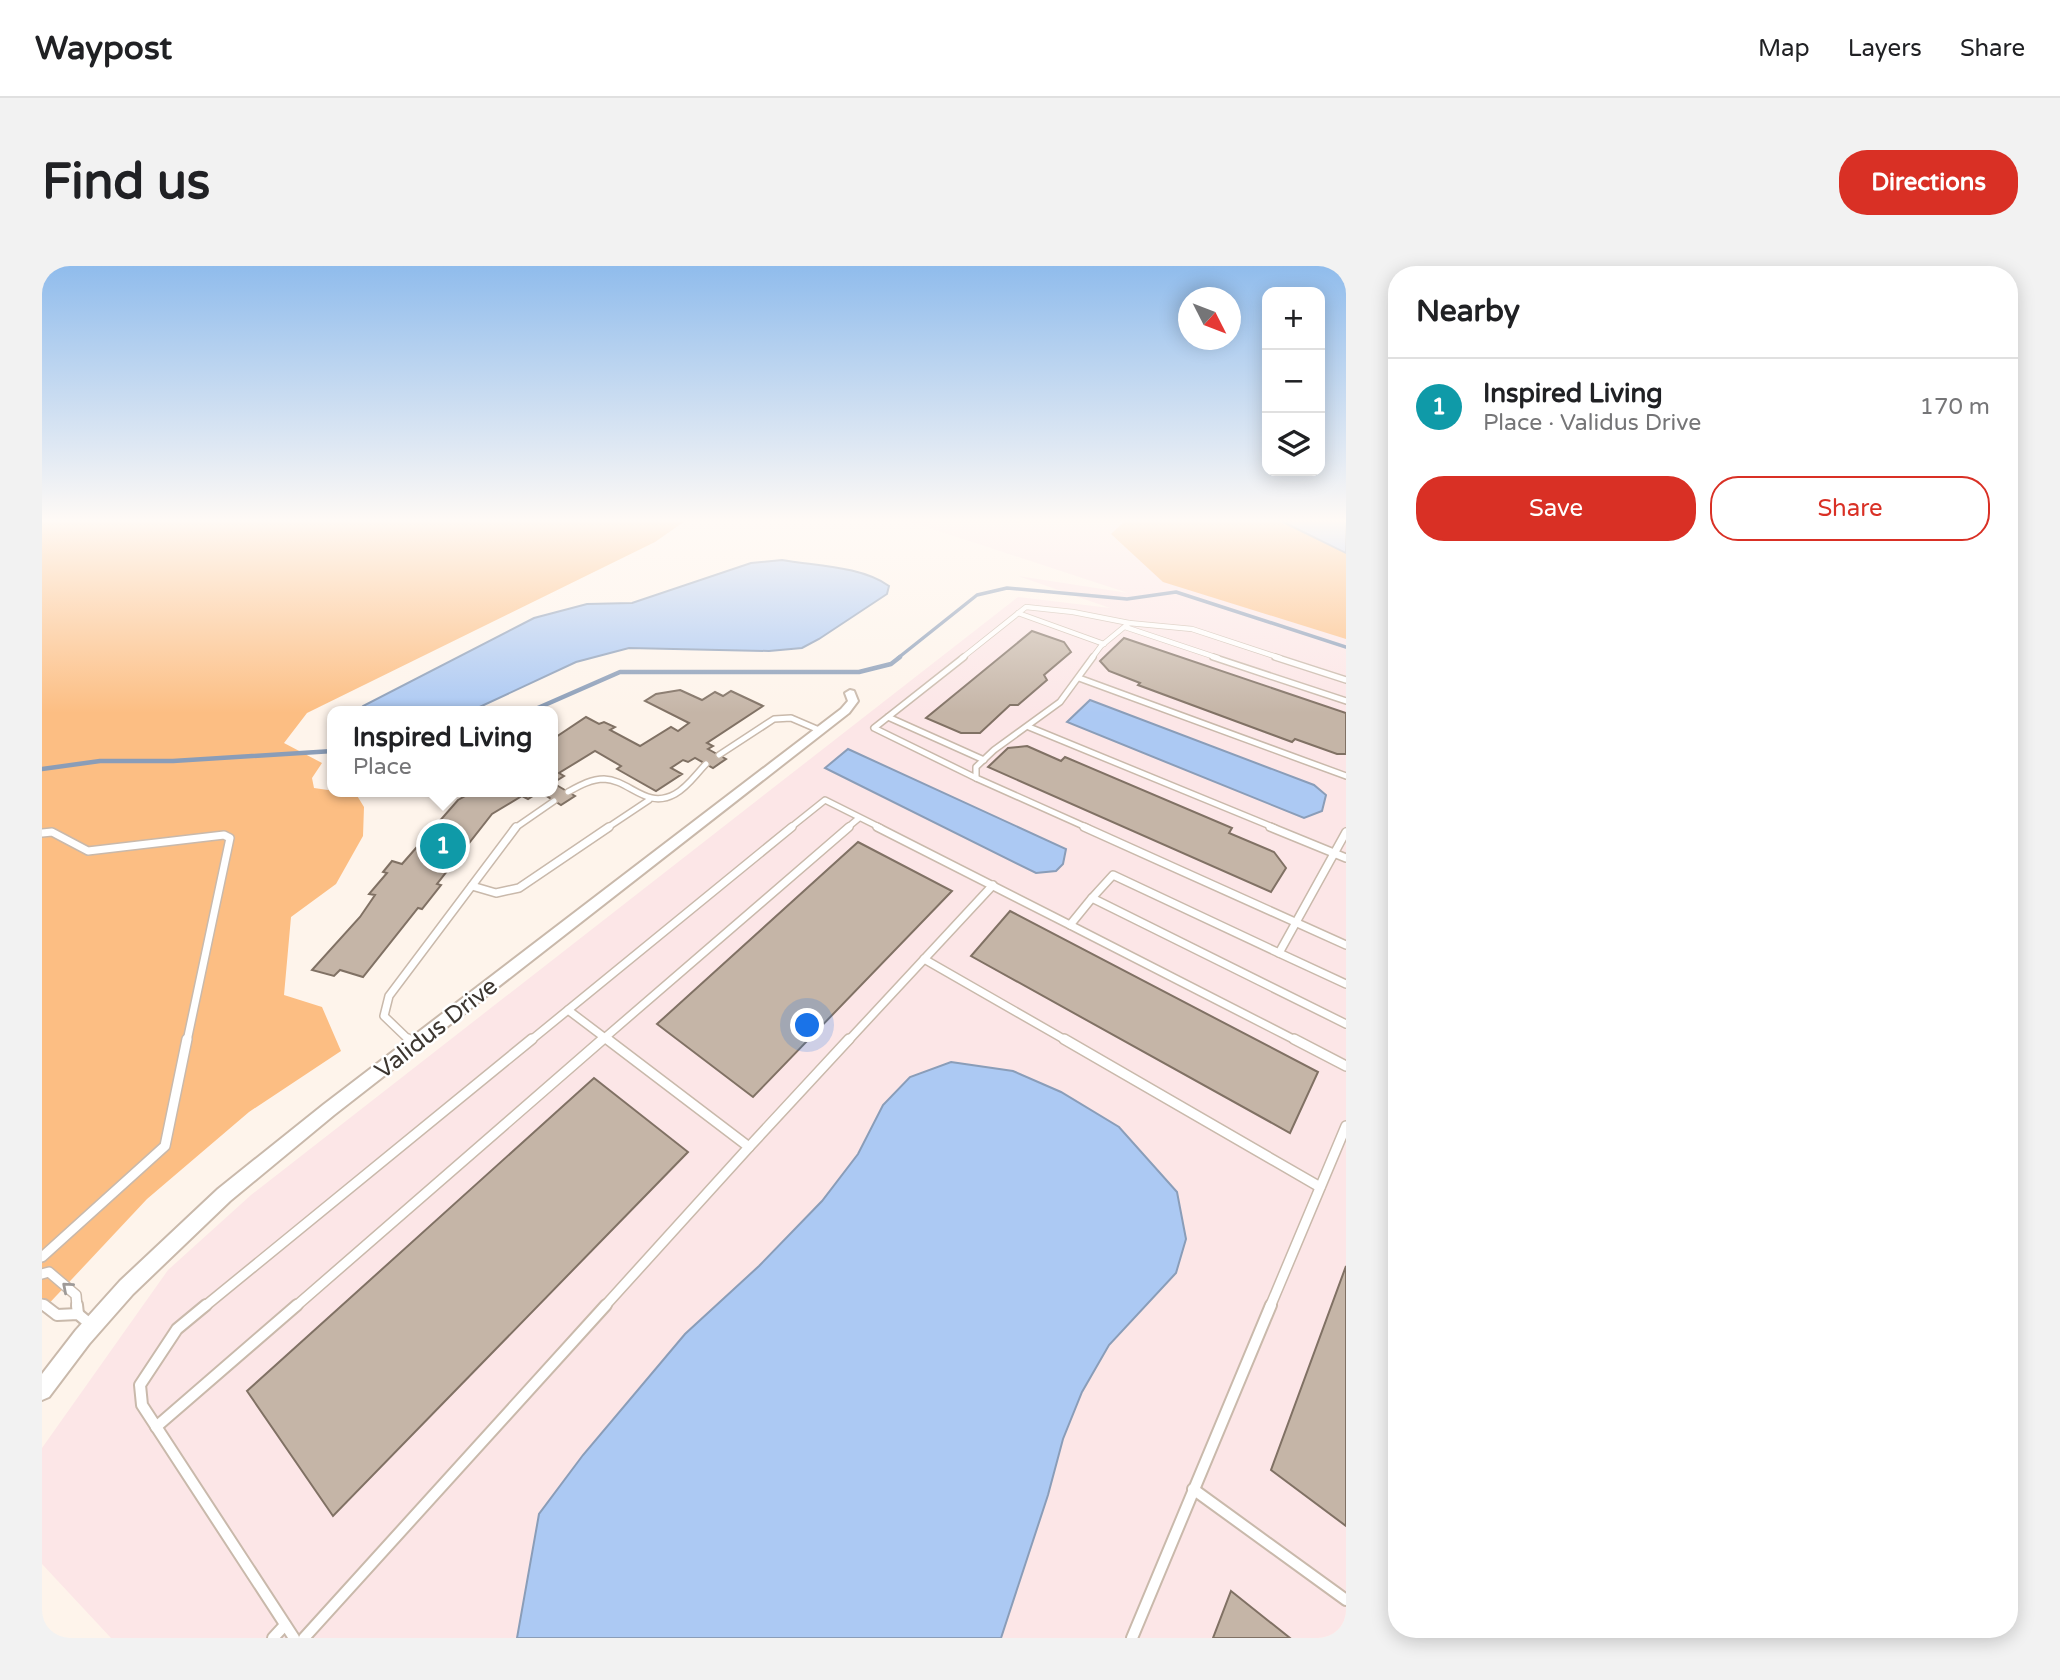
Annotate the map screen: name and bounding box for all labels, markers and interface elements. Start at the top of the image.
text: Waypost [35,29,172,68]
text: Map [1758,34,1810,63]
text: Layers [1848,34,1922,63]
text: Share [1960,34,2025,63]
button: Directions [1839,150,2018,215]
text: Find us [42,153,210,212]
north arrow [1178,287,1241,350]
map controls [1262,287,1325,476]
button: + [1262,287,1325,350]
text: Nearby [1416,293,1520,330]
button: − [1262,350,1325,413]
text: Inspired Living [1483,378,1663,409]
text: 1 [1432,393,1446,421]
text: 170 m [1920,393,1990,421]
text: Place · Validus Drive [1483,409,1701,437]
button: layers [1262,413,1325,476]
button: Save [1416,476,1696,541]
button: Share [1710,476,1990,541]
popup [327,706,558,797]
text: Inspired Living [353,722,532,753]
text: Place [353,753,412,781]
pin: 1 [420,820,466,872]
street label: Validus Drive [369,972,503,1085]
your location [790,1008,824,1042]
one-way arrow [62,1283,75,1295]

